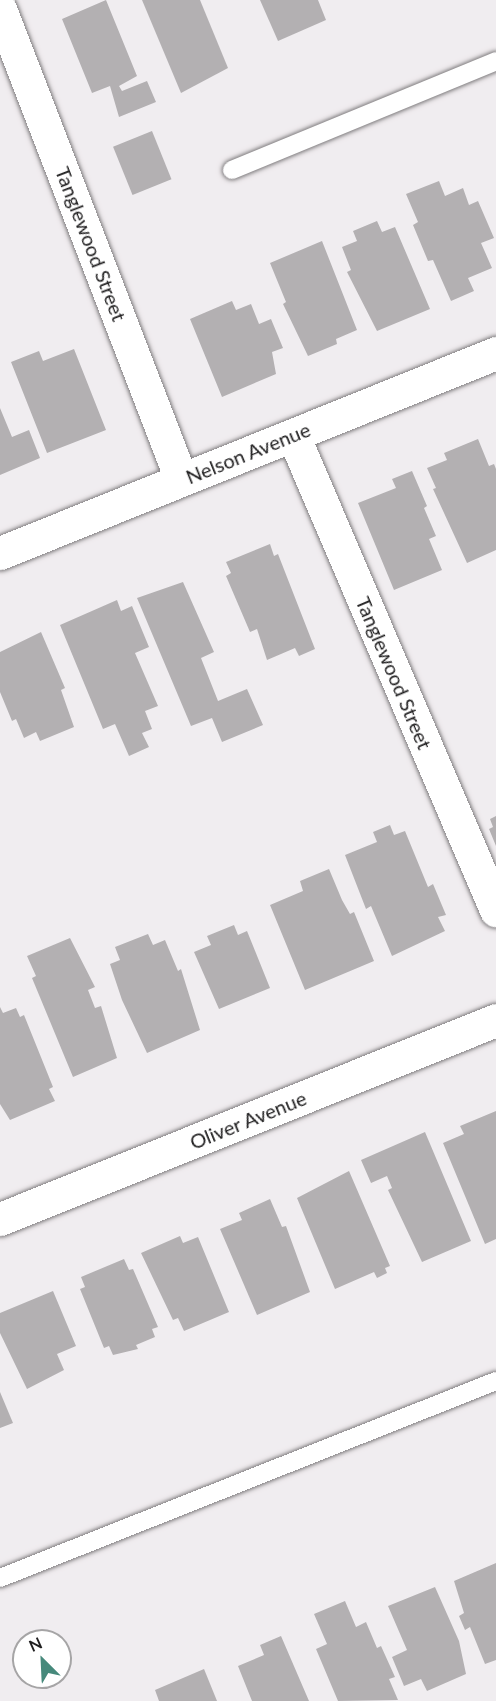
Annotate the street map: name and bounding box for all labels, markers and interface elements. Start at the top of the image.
street label: Tanglewood Street [51,163,131,325]
street label: Nelson Avenue [182,417,314,489]
street label: Tanglewood Street [351,593,437,753]
street label: Oliver Avenue [186,1086,310,1154]
north arrow [12,1629,72,1689]
text: N [26,1633,45,1655]

